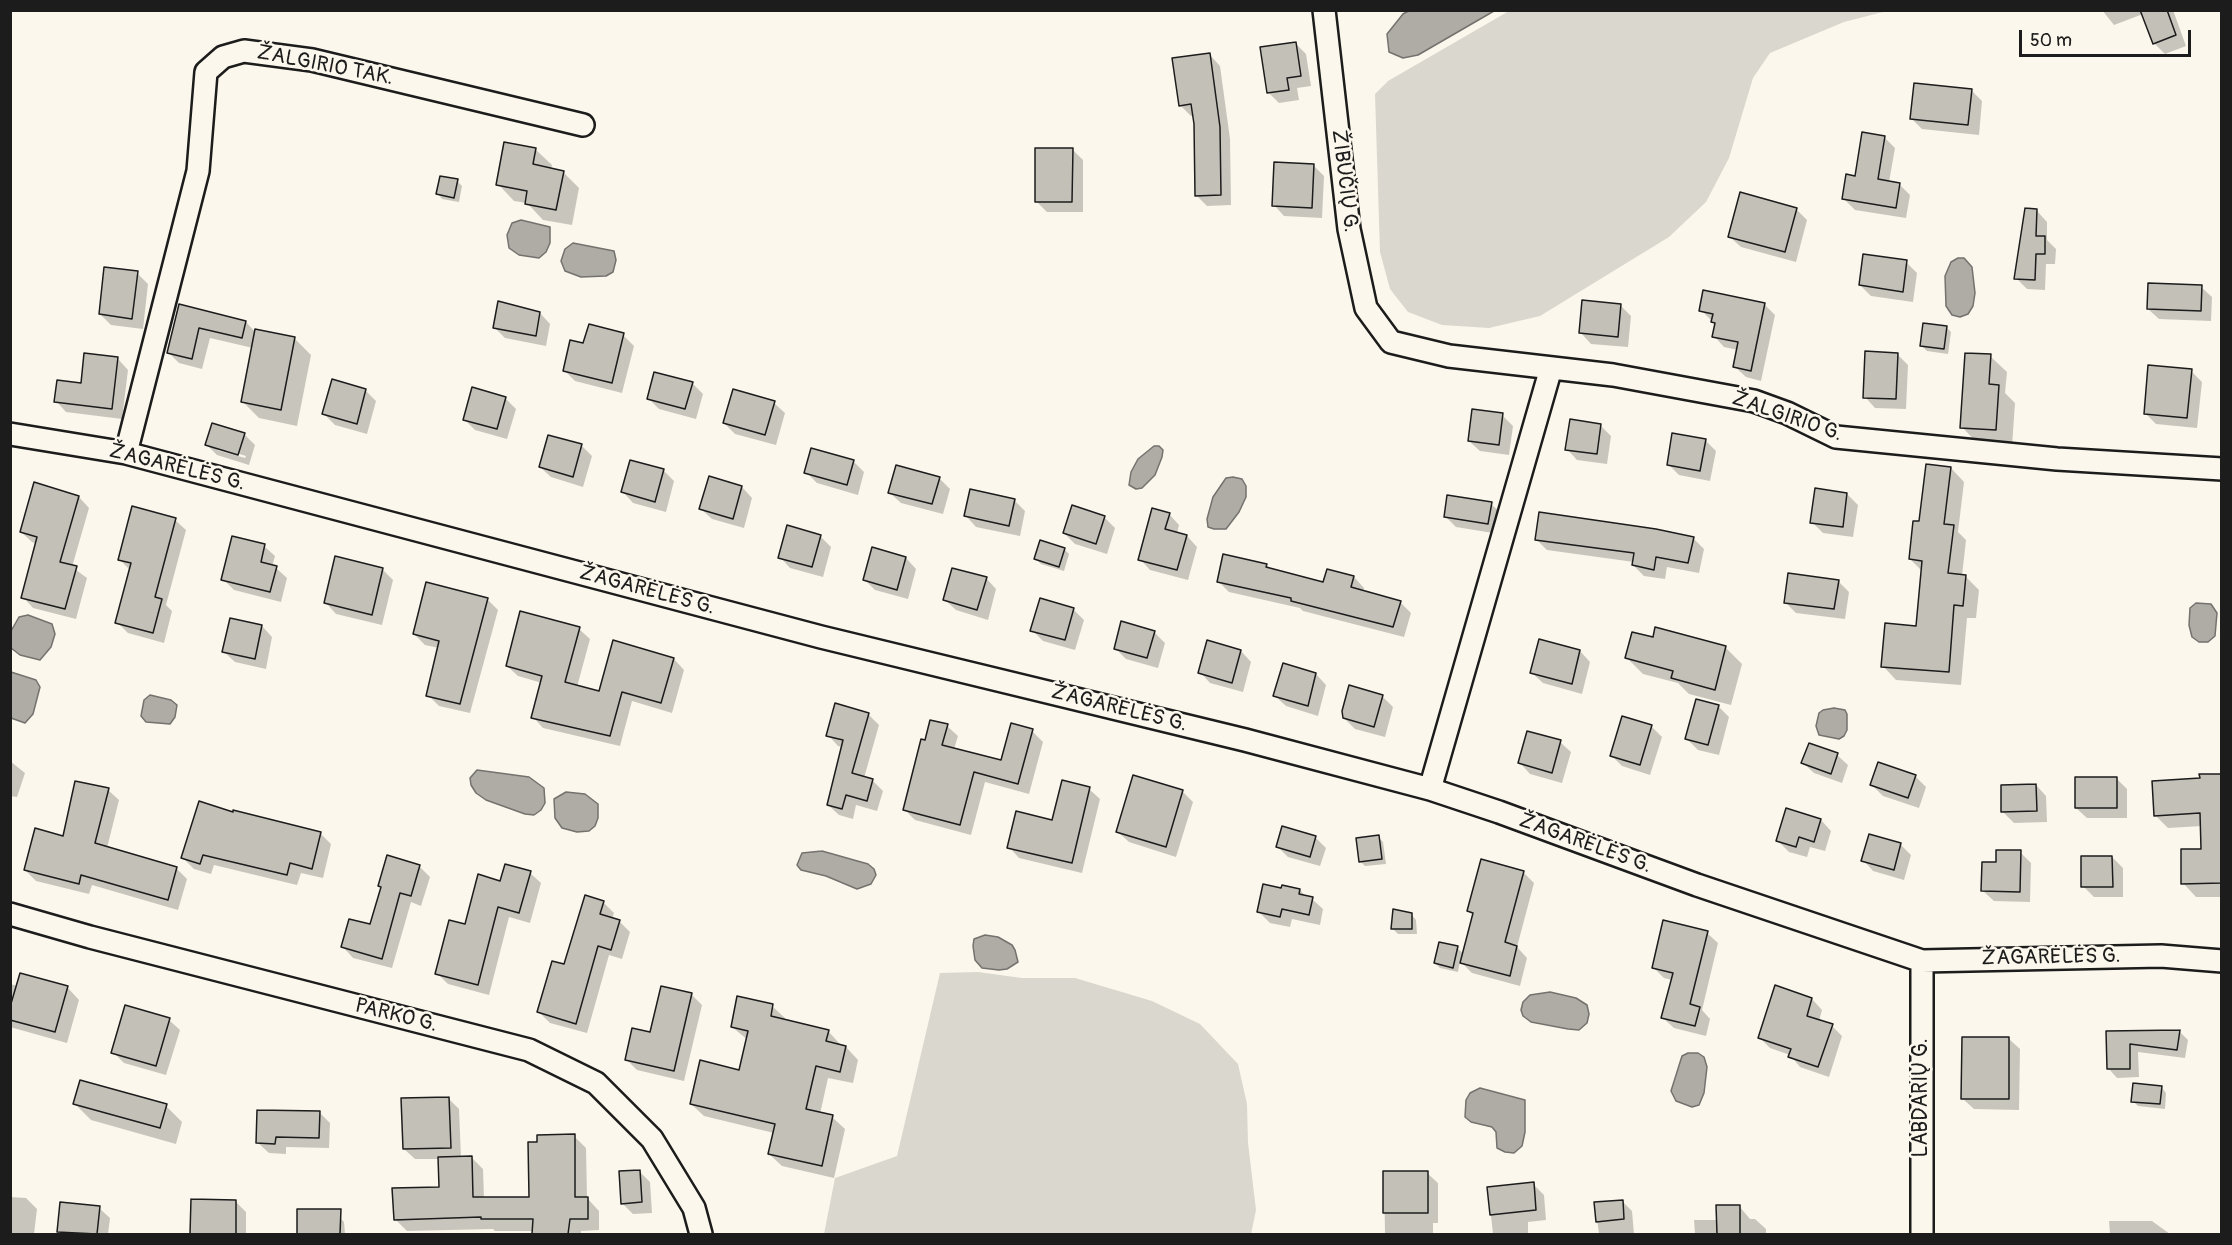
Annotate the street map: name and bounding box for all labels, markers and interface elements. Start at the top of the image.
scale bar [2022,18,2194,56]
text: 50 m [2030,29,2072,52]
street label: ŽALGIRIO TAK. [255,40,395,92]
street label: ŽIBUČIŲ G. [1325,128,1363,234]
street label: ŽALGIRIO G. [1729,386,1845,448]
street label: ŽAGARĖLĖS G. [107,439,247,497]
street label: ŽAGARĖLĖS G. [577,561,717,621]
street label: ŽAGARĖLĖS G. [1049,680,1189,738]
street label: ŽAGARĖLĖS G. [1515,808,1655,880]
street label: ŽAGARĖLĖS G. [1981,944,2121,972]
street label: PARKO G. [352,994,440,1038]
street label: LABDARIŲ G. [1909,1038,1935,1158]

